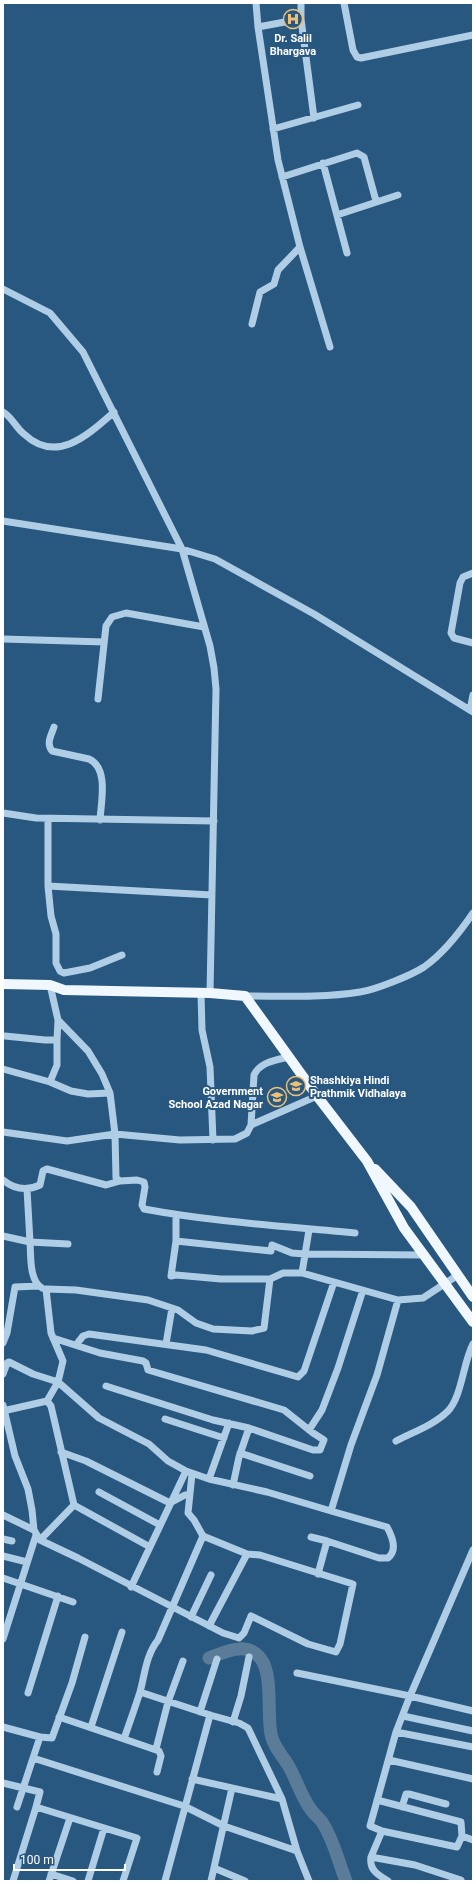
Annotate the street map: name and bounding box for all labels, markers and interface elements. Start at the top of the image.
hospital icon: Dr. Salil Bhargava [282,8,304,30]
place label: Dr. Salil Bhargava [270,32,316,58]
place label: Shashkiya Hindi Prathmik Vidhalaya [310,1074,406,1100]
school or university icon: Shashkiya Hindi Prathmik Vidhalaya [285,1075,307,1097]
place label: Government School Azad Nagar [169,1085,263,1111]
school or university icon: Government School Azad Nagar [266,1086,288,1108]
scale bar [14,1846,125,1872]
text: 100 m [20,1853,54,1867]

